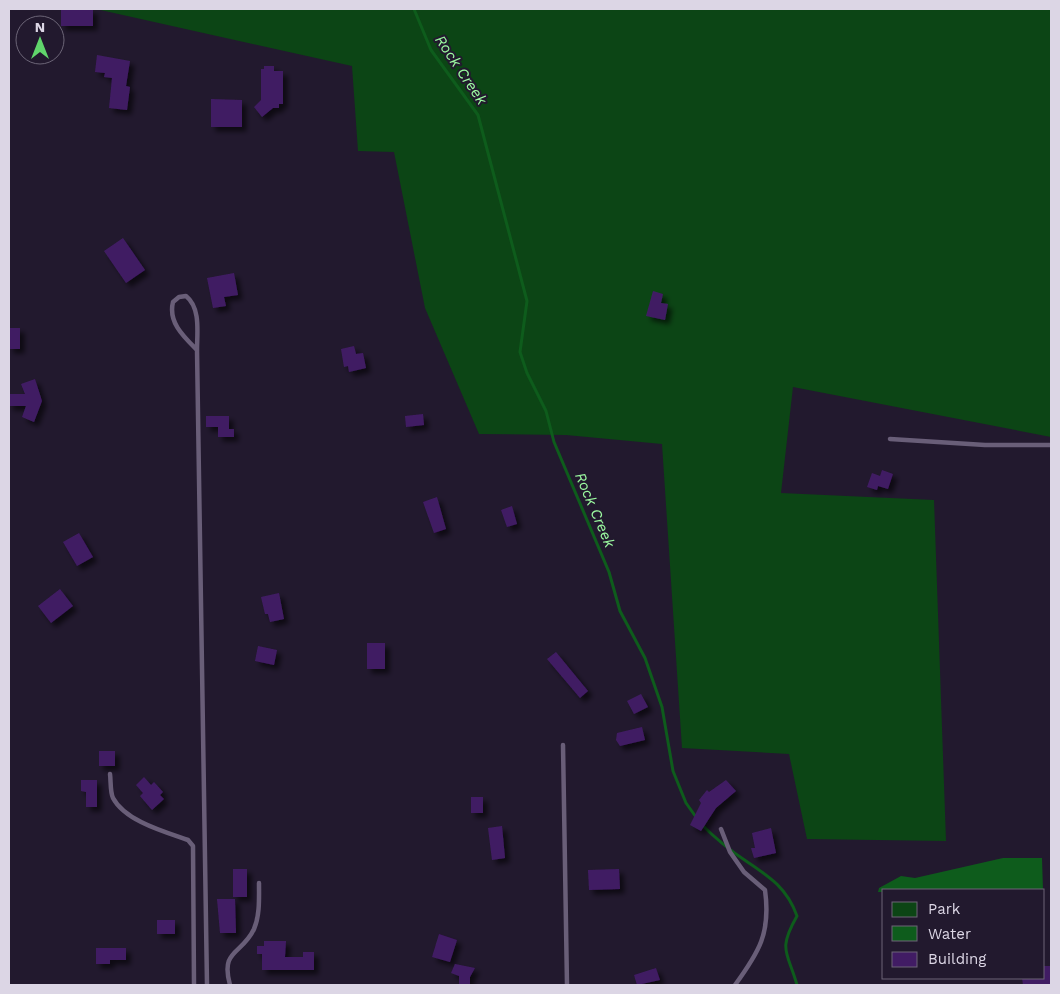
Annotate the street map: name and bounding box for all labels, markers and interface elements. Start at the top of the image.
north arrow [15,15,65,65]
text: N [35,19,45,35]
water label: Rock Creek [431,32,491,109]
water label: Rock Creek [571,470,619,551]
legend [882,889,1045,979]
text: Park [928,900,961,918]
text: Water [928,925,971,943]
text: Building [928,950,986,968]

